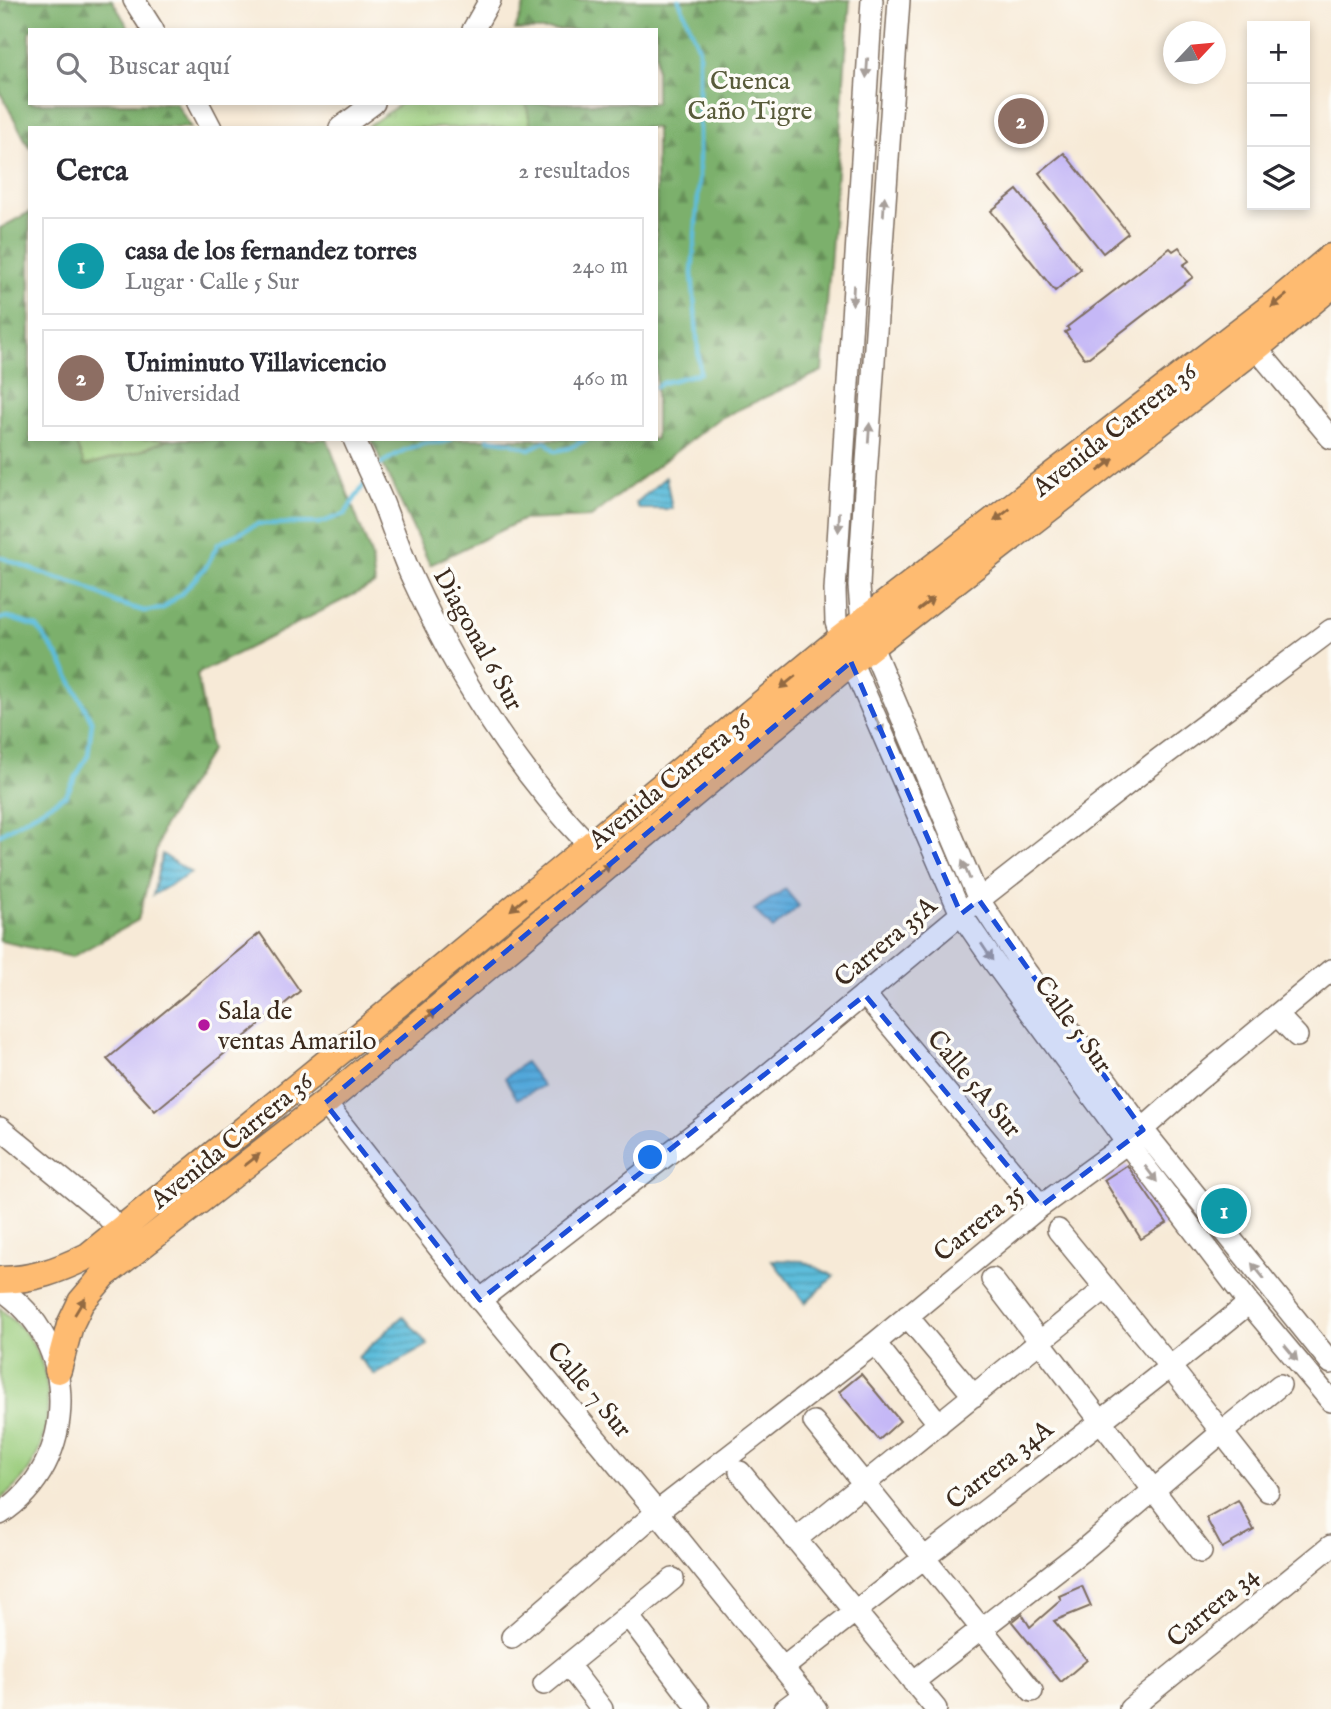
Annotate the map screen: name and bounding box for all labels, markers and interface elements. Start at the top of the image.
north arrow [1163,21,1226,84]
map controls [1247,21,1310,210]
button: + [1247,21,1310,84]
search box [28,28,658,105]
icon: search [52,48,90,86]
text: Buscar aquí [108,50,230,83]
one-way arrow [861,57,872,79]
park label: Cuenca Caño Tigre [688,65,812,128]
button: − [1247,84,1310,147]
pin: 2 [998,95,1044,147]
button: layers [1247,147,1310,210]
text: Cerca [56,153,128,191]
text: 2 resultados [518,157,630,186]
one-way arrow [879,195,890,217]
text: casa de los fernandez torres [125,235,417,268]
text: 1 [77,252,85,281]
text: 240 m [572,252,628,281]
text: Lugar · Calle 5 Sur [125,268,299,297]
one-way arrow [847,284,858,306]
one-way arrow [1270,293,1287,308]
text: Uniminuto Villavicencio [125,347,386,380]
street label: Avenida Carrera 36 [1025,355,1205,505]
text: 2 [76,364,86,393]
text: 460 m [573,364,628,393]
text: Universidad [125,380,240,409]
one-way arrow [864,422,875,444]
one-way arrow [1097,458,1115,472]
one-way arrow [993,508,1011,523]
one-way arrow [833,511,844,533]
street label: Diagonal 6 Sur [425,563,531,717]
one-way arrow [917,597,935,612]
one-way arrow [779,674,797,689]
street label: Avenida Carrera 36 [581,705,759,857]
one-way arrow [873,715,885,735]
one-way arrow [960,860,971,881]
one-way arrow [594,862,612,878]
street label: Carrera 35A [828,889,945,995]
one-way arrow [509,896,526,911]
one-way arrow [980,943,994,961]
street label: Calle 5 Sur [1026,969,1120,1081]
place label: Sala de ventas Amarilo [218,995,376,1058]
one-way arrow [420,1009,437,1024]
marker: Sala de ventas Amarilo [196,1017,212,1033]
street label: Calle 5A Sur [919,1023,1029,1145]
street label: Avenida Carrera 36 [143,1065,321,1217]
your location [633,1140,667,1174]
one-way arrow [243,1152,261,1167]
one-way arrow [1144,1165,1159,1183]
street label: Carrera 35 [927,1177,1031,1269]
pin: 1 [1201,1185,1247,1237]
one-way arrow [1250,1263,1265,1281]
one-way arrow [74,1297,86,1316]
street label: Calle 7 Sur [539,1335,639,1445]
one-way arrow [1284,1344,1299,1362]
street label: Carrera 34A [940,1412,1061,1517]
street label: Carrera 34 [1160,1559,1266,1655]

